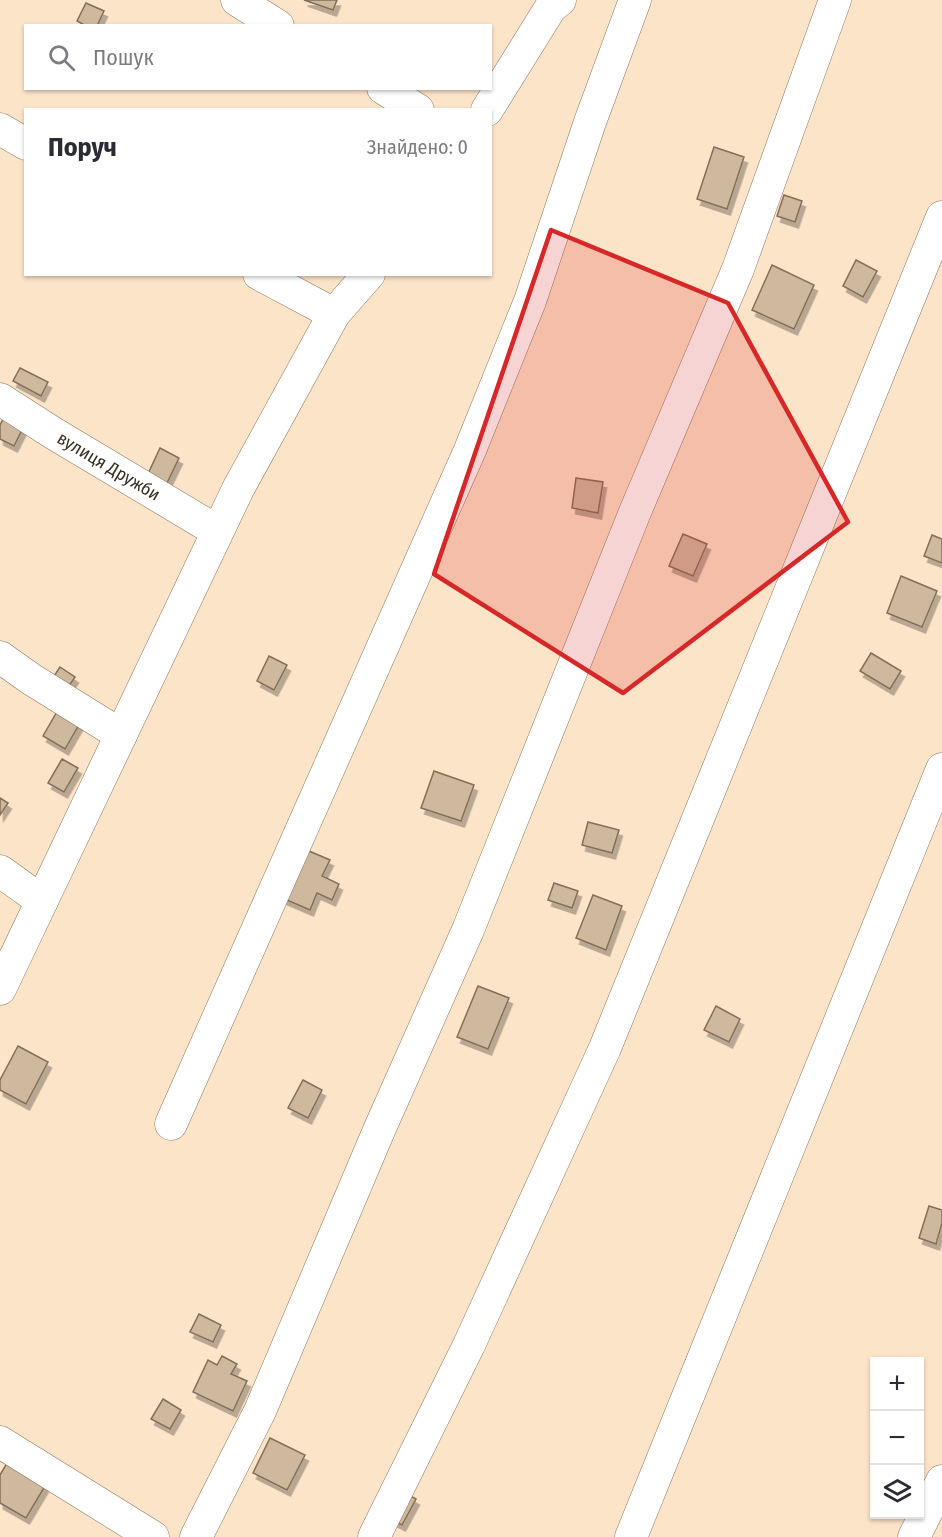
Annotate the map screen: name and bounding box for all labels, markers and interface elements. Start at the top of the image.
search box [24,24,492,90]
icon: search [45,41,78,74]
text: Пошук [93,44,154,71]
text: Поруч [48,132,117,163]
text: Знайдено: 0 [367,135,468,159]
street label: вулиця Дружби [53,427,164,506]
map controls [870,1357,924,1519]
button: + [870,1357,924,1411]
button: − [870,1411,924,1465]
button: layers [870,1465,924,1519]

